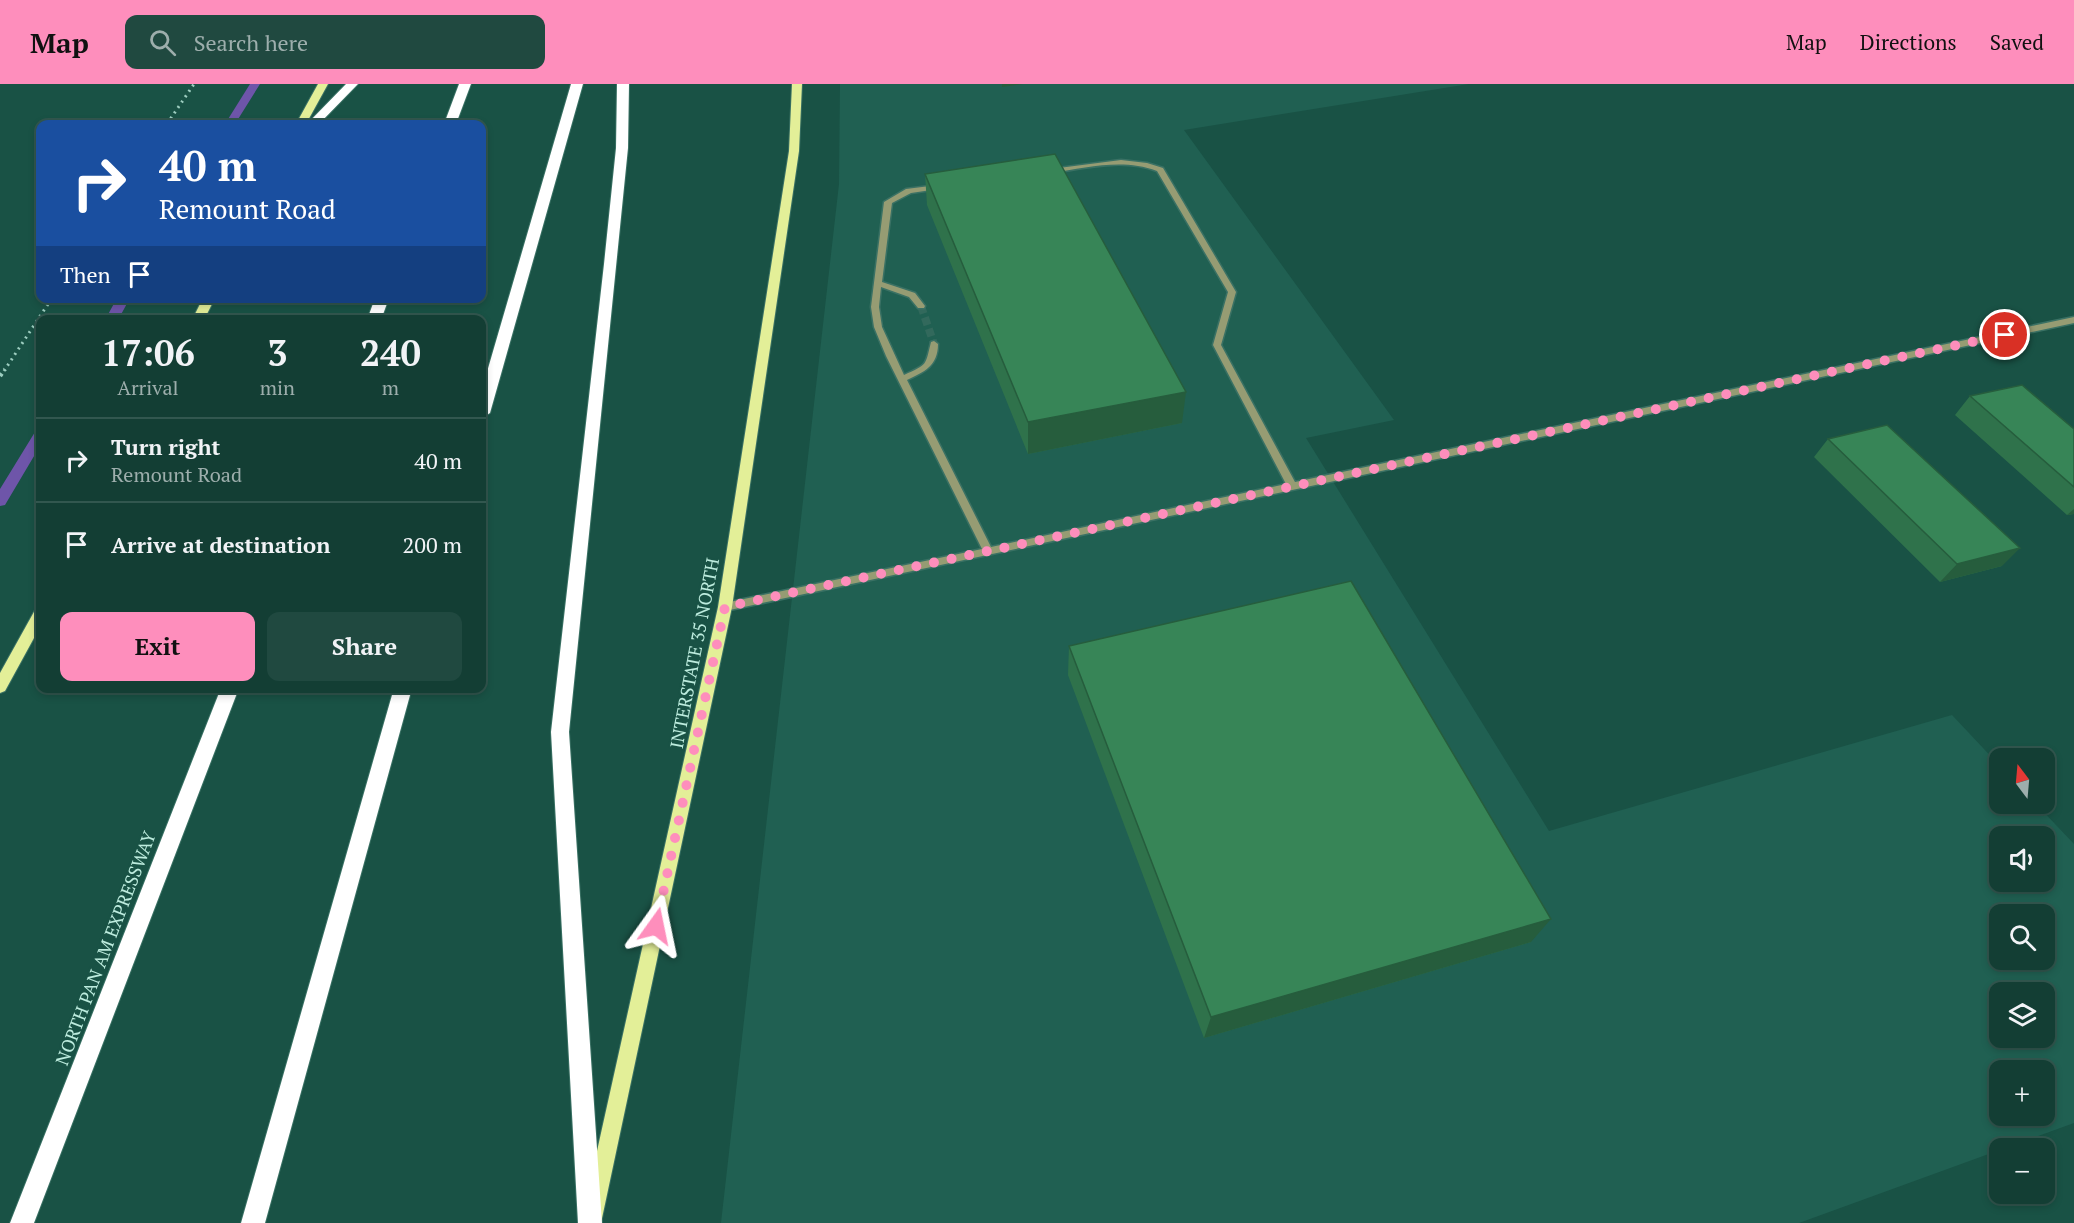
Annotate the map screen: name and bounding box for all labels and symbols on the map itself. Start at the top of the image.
pin [1979,309,2030,360]
street label: INTERSTATE 35 NORTH [664,556,724,750]
north arrow [1989,748,2055,814]
street label: NORTH PAN AM EXPRESSWAY [49,827,161,1068]
position arrow [624,894,688,958]

